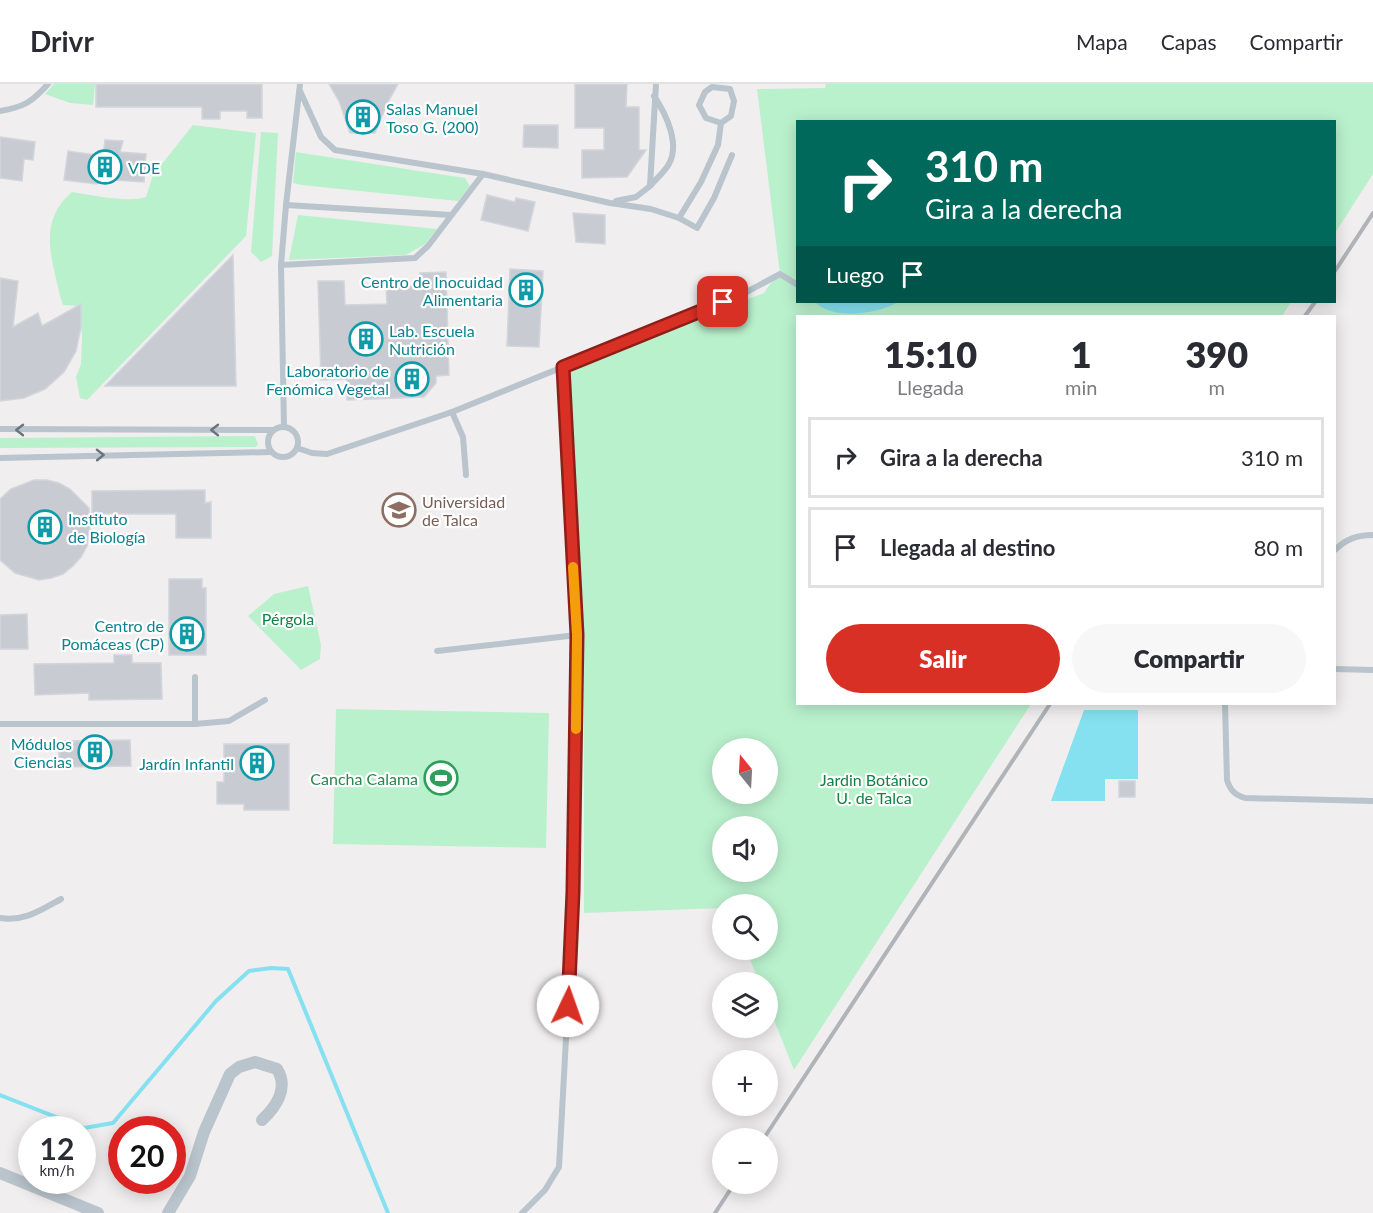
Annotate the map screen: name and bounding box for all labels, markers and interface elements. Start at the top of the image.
text: Drivr [30,24,94,58]
text: Mapa [1076,29,1128,54]
text: Capas [1161,29,1217,54]
text: Compartir [1250,29,1343,54]
building icon: Salas Manuel Toso G. (200) [345,99,381,135]
place label: Salas Manuel Toso G. (200) [386,99,479,136]
text: 310 m [925,141,1043,191]
icon: right [826,144,904,222]
building icon: VDE [87,149,123,185]
place label: VDE [128,158,160,177]
text: Gira a la derecha [925,192,1122,225]
icon: arrive [896,258,929,291]
text: Luego [826,261,884,288]
place label: Centro de Inocuidad Alimentaria [361,272,503,309]
building icon: Centro de Inocuidad Alimentaria [508,272,544,308]
pin [697,276,748,327]
icon: arrive [706,285,739,318]
building icon: Lab. Escuela Nutrición [348,321,384,357]
place label: Lab. Escuela Nutrición [389,321,475,358]
text: 15:10 [884,332,977,376]
text: 1 [1071,332,1092,376]
text: 390 [1185,332,1248,376]
place label: Laboratorio de Fenómica Vegetal [266,361,389,398]
building icon: Laboratorio de Fenómica Vegetal [394,361,430,397]
text: Llegada [897,375,964,399]
text: min [1065,375,1097,399]
text: m [1208,375,1225,399]
one-way arrow [15,423,24,436]
one-way arrow [210,424,219,436]
icon: right [829,441,862,474]
text: Gira a la derecha [880,444,1043,471]
text: 310 m [1241,444,1303,471]
one-way arrow [96,449,105,462]
school or university icon: Universidad de Talca [381,492,417,528]
place label: Universidad de Talca [422,492,505,529]
building icon: Instituto de Biología [27,509,63,545]
place label: Instituto de Biología [68,509,146,546]
icon: arrive [829,531,862,564]
text: Llegada al destino [880,534,1056,561]
text: 80 m [1254,534,1303,561]
park label: Pérgola [262,609,314,628]
place label: Centro de Pomáceas (CP) [61,616,164,653]
building icon: Centro de Pomáceas (CP) [169,616,205,652]
button: Salir [826,624,1060,693]
button: Compartir [1072,624,1306,693]
place label: Módulos Ciencias [11,734,72,771]
building icon: Módulos Ciencias [77,734,113,770]
north arrow [712,738,778,804]
map controls [712,738,778,1194]
building icon: Jardín Infantil [239,745,275,781]
place label: Jardín Infantil [139,754,234,773]
sports icon: Cancha Calama [423,760,459,796]
place label: Cancha Calama [310,769,418,788]
park label: Jardin Botánico U. de Talca [820,770,928,807]
button: sound [712,816,778,882]
button: search [712,894,778,960]
button: layers [712,972,778,1038]
position arrow [536,974,600,1038]
button: + [712,1050,778,1116]
speed limit sign: 20 [108,1116,186,1194]
button: − [712,1128,778,1194]
text: 12 [40,1130,74,1166]
text: km/h [39,1161,75,1179]

